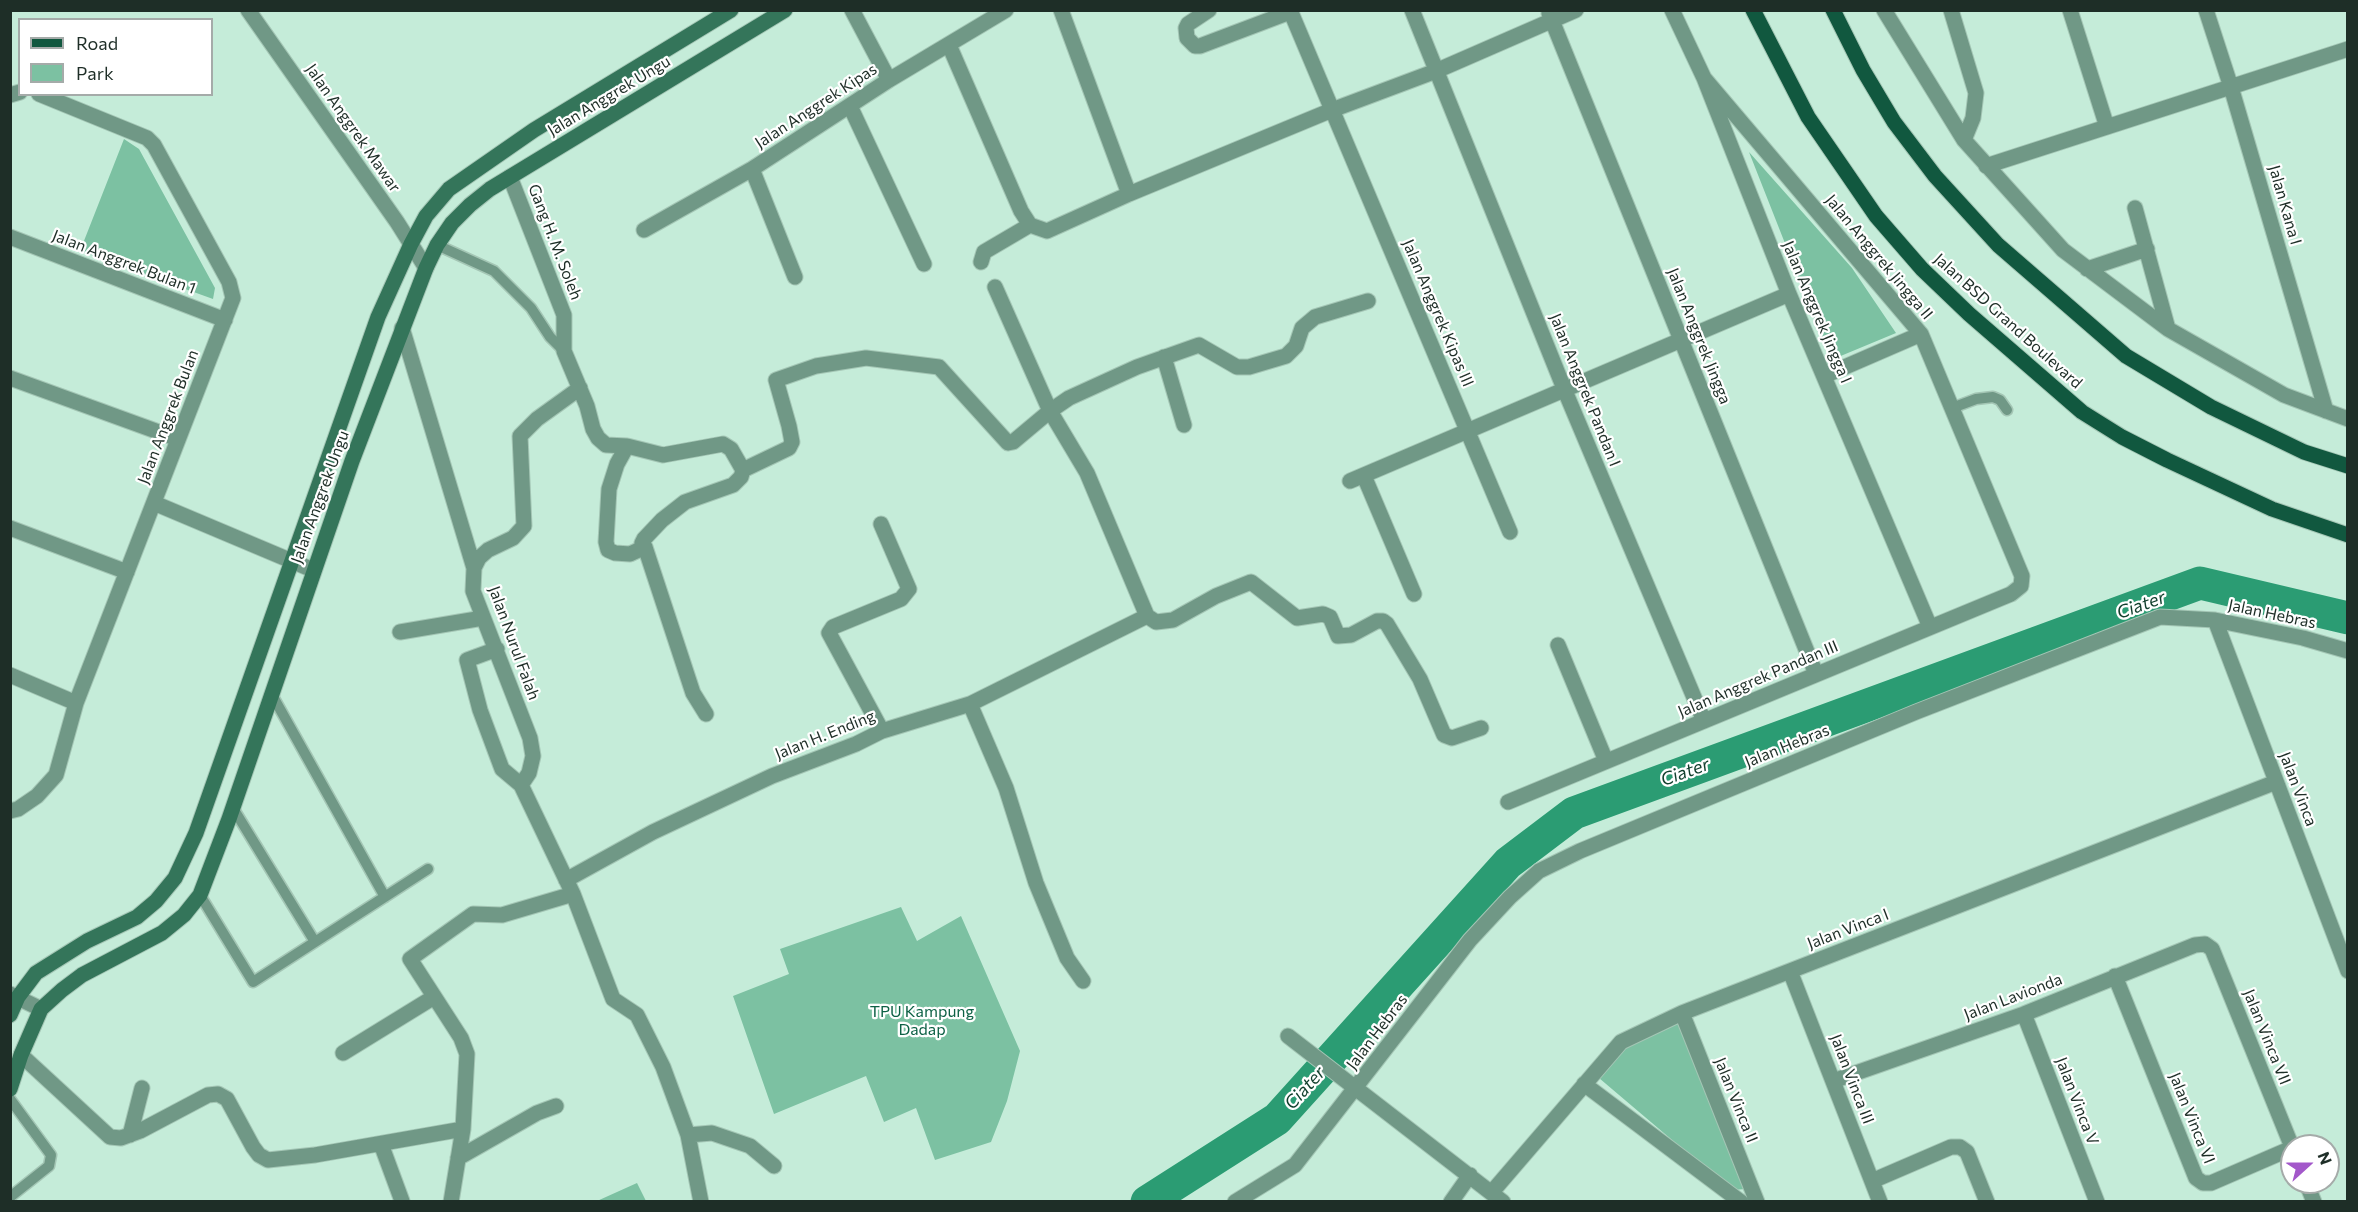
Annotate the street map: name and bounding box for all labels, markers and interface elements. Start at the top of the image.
legend [18,18,213,96]
text: Road [76,32,118,54]
street label: Jalan Anggrek Ungu [544,52,674,140]
street label: Jalan Anggrek Kipas [751,59,881,153]
street label: Jalan Anggrek Mawar [301,60,405,196]
text: Park [76,62,114,84]
street label: Jalan Kana I [2264,163,2306,247]
street label: Gang H. M. Soleh [524,181,586,303]
street label: Jalan Anggrek Jingga II [1821,191,1937,323]
street label: Jalan Anggrek Bulan 1 [49,226,199,298]
street label: Jalan Anggrek Kipas III [1398,237,1478,389]
street label: Jalan Anggrek Jingga I [1778,238,1856,386]
street label: Jalan BSD Grand Boulevard [1930,249,2086,393]
street label: Jalan Anggrek Jingga [1663,265,1735,407]
street label: Jalan Anggrek Pandan I [1545,311,1625,469]
street label: Jalan Anggrek Bulan [134,347,202,487]
street label: Jalan Anggrek Ungu [287,428,353,566]
street label: Jalan Nurul Falah [484,583,544,703]
water label: Ciater [2114,586,2168,624]
street label: Jalan Hebras [2226,595,2318,633]
street label: Jalan Anggrek Pandan III [1675,636,1841,722]
street label: Jalan H. Ending [772,706,878,764]
street label: Jalan Hebras [1742,720,1832,772]
street label: Jalan Vinca [2275,749,2321,829]
water label: Ciater [1658,753,1712,791]
street label: Jalan Vinca I [1805,905,1891,953]
street label: Jalan Lavionda [1961,969,2065,1025]
street label: Jalan Vinca VII [2239,986,2295,1088]
street label: Jalan Hebras [1342,990,1412,1074]
park label: TPU Kampung Dadap [870,1002,974,1040]
street label: Jalan Vinca III [1826,1031,1878,1127]
street label: Jalan Vinca V [2052,1054,2102,1148]
street label: Jalan Vinca II [1710,1055,1762,1145]
water label: Ciater [1280,1062,1330,1114]
street label: Jalan Vinca VI [2165,1070,2219,1166]
north arrow [2280,1134,2340,1194]
text: N [2314,1149,2336,1167]

